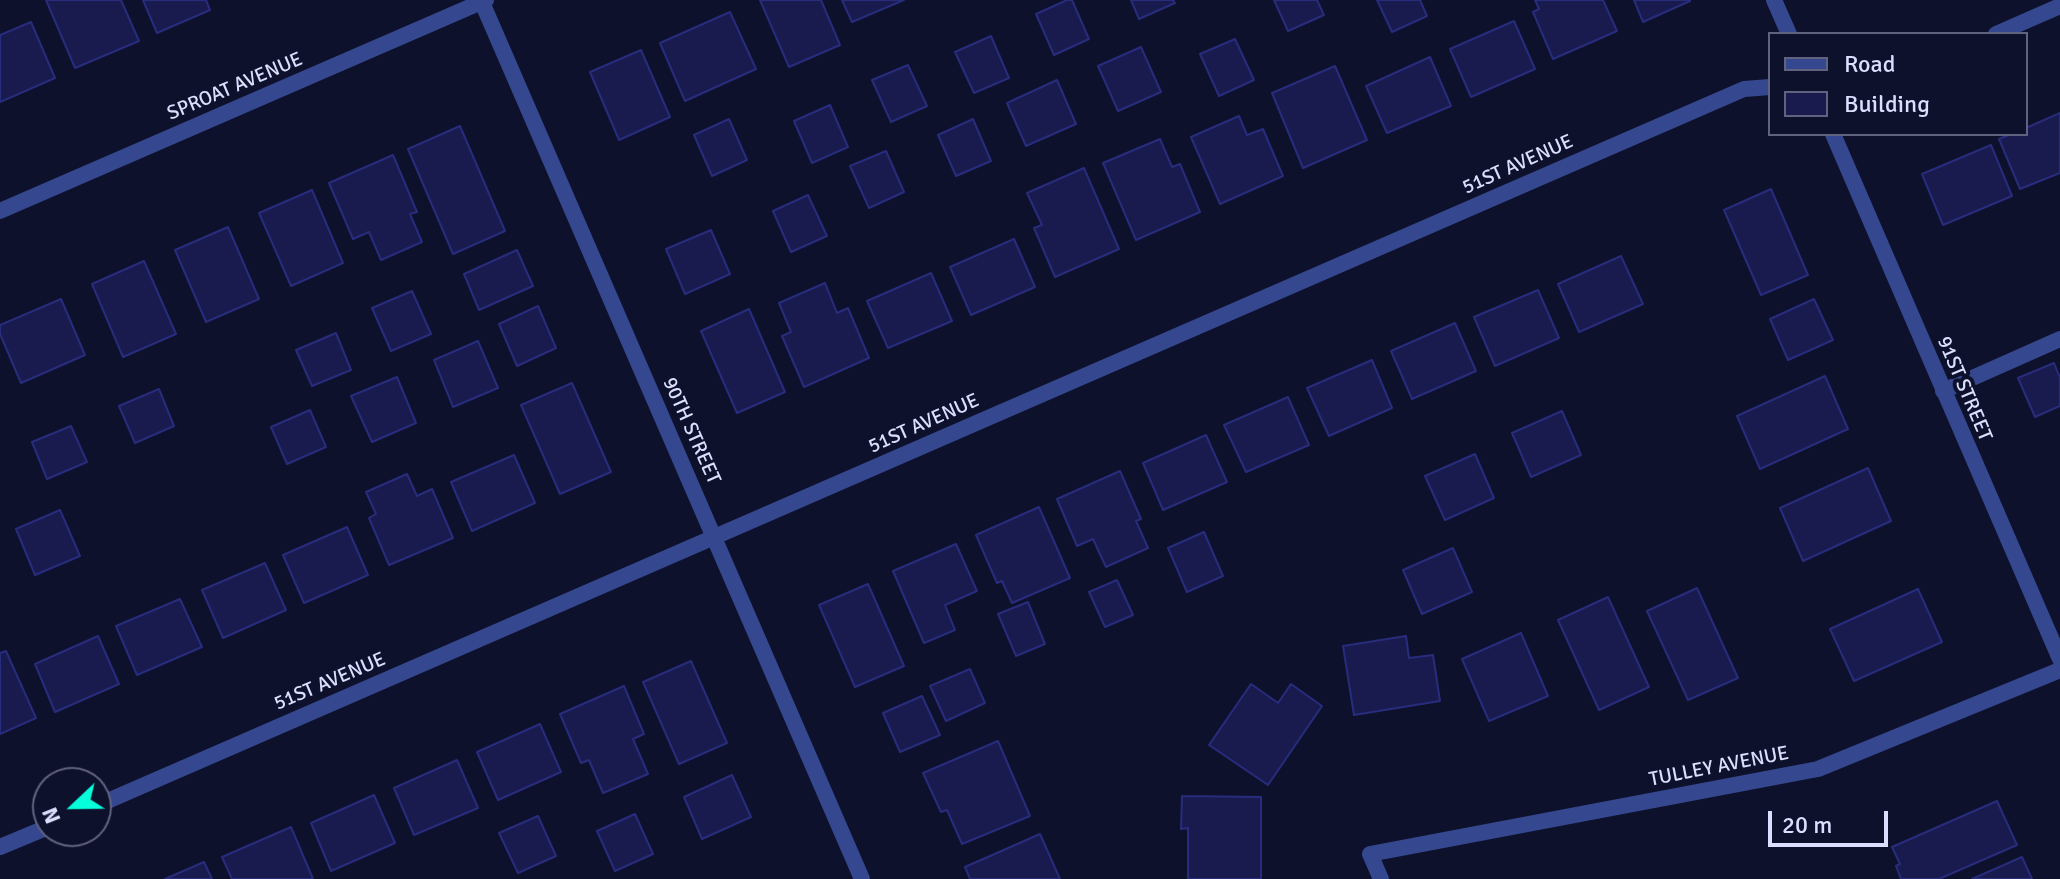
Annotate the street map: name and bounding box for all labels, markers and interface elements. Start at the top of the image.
legend [1768,32,2028,136]
street label: SPROAT AVENUE [164,48,306,126]
text: Road [1844,49,1895,79]
text: Building [1844,89,1930,119]
street label: 51ST AVENUE [1459,130,1577,200]
street label: 91ST STREET [1931,333,1997,445]
street label: 90TH STREET [657,374,725,488]
street label: 51ST AVENUE [865,389,983,459]
street label: 51ST AVENUE [271,648,389,716]
street label: TULLEY AVENUE [1647,742,1791,792]
north arrow [32,767,112,847]
scale bar [1772,795,1892,845]
text: N [36,803,67,828]
text: 20 m [1782,810,1832,840]

